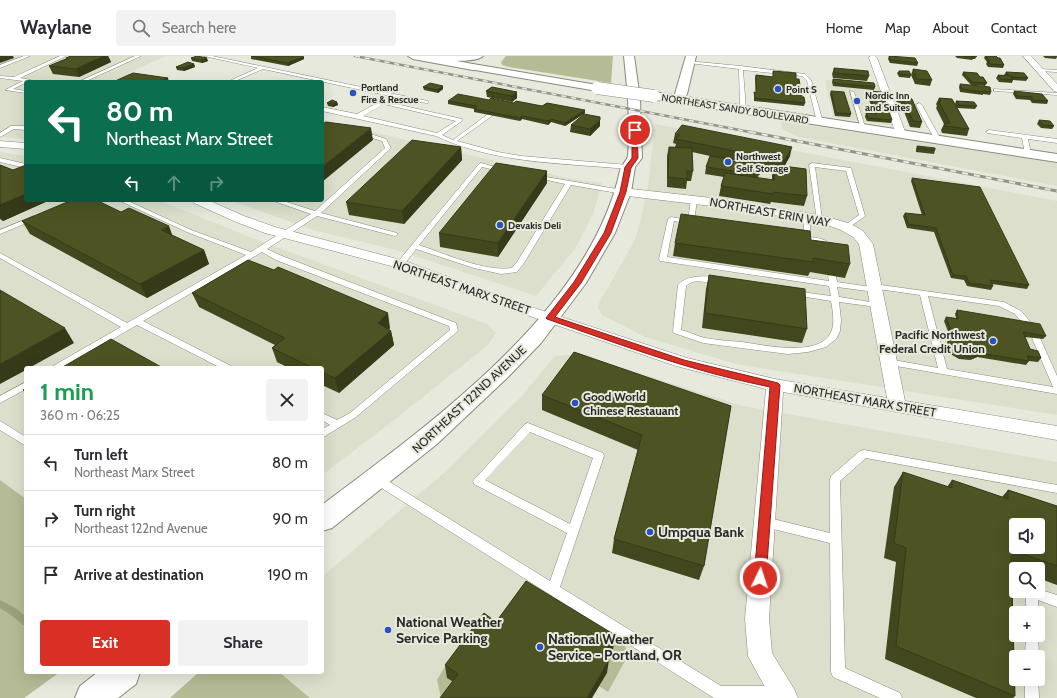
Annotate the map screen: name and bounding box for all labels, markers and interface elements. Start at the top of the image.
search box [116,10,396,46]
text: Waylane [20,16,92,39]
icon: search [130,17,152,39]
text: Search here [162,19,236,37]
text: Home [826,19,863,37]
text: Map [885,19,910,37]
text: About [932,19,969,37]
text: Contact [991,19,1037,37]
place label: Portland Fire & Rescue [361,81,418,106]
place label: Point S [786,83,817,96]
marker: Point S [773,84,783,94]
marker: Portland Fire & Rescue [348,88,358,98]
place label: Nordic Inn and Suites [865,89,910,114]
street label: NORTHEAST SANDY BOULEVARD [661,91,809,127]
text: 80 m [106,94,173,128]
icon: left [40,96,92,148]
marker: Nordic Inn and Suites [852,96,862,106]
pin [618,113,652,147]
icon: arrive [624,119,646,141]
text: Northeast Marx Street [106,128,273,150]
place label: Northwest Self Storage [736,150,788,175]
marker: Northwest Self Storage [723,157,733,167]
icon: left [121,172,143,194]
icon: ahead [163,172,185,194]
icon: right [205,172,227,194]
street label: NORTHEAST ERIN WAY [709,194,832,230]
place label: Devakis Deli [508,219,561,232]
marker: Devakis Deli [495,220,505,230]
street label: NORTHEAST MARX STREET [391,256,533,318]
place label: Pacific Northwest Federal Credit Union [879,327,985,356]
marker: Pacific Northwest Federal Credit Union [988,336,998,346]
street label: NORTHEAST 122ND AVENUE [409,342,529,456]
text: 1 min [40,377,94,406]
button: close [266,379,308,421]
street label: NORTHEAST MARX STREET [793,380,938,420]
place label: Good World Chinese Restauant [583,389,678,418]
marker: Good World Chinese Restauant [570,398,580,408]
text: 360 m · 06:25 [40,407,120,423]
text: Turn left [74,446,128,464]
icon: left [40,452,62,474]
text: 80 m [272,454,308,472]
text: Northeast Marx Street [74,464,195,480]
text: Turn right [74,502,135,520]
icon: right [40,508,62,530]
text: 90 m [272,510,308,528]
map controls [1009,518,1045,686]
button: sound [1009,518,1045,554]
text: Northeast 122nd Avenue [74,520,208,536]
place label: Umpqua Bank [658,523,744,541]
marker: Umpqua Bank [645,527,655,537]
position arrow [739,557,781,599]
button: search [1009,562,1045,598]
icon: arrive [40,564,62,586]
text: Arrive at destination [74,566,204,584]
text: 190 m [268,566,308,584]
button: + [1009,606,1045,642]
place label: National Weather Service Parking [396,613,502,647]
button: Exit [40,620,170,666]
button: Share [178,620,308,666]
marker: National Weather Service Parking [383,625,393,635]
place label: National Weather Service - Portland, OR [548,630,682,664]
marker: National Weather Service - Portland, OR [535,642,545,652]
button: − [1009,650,1045,686]

